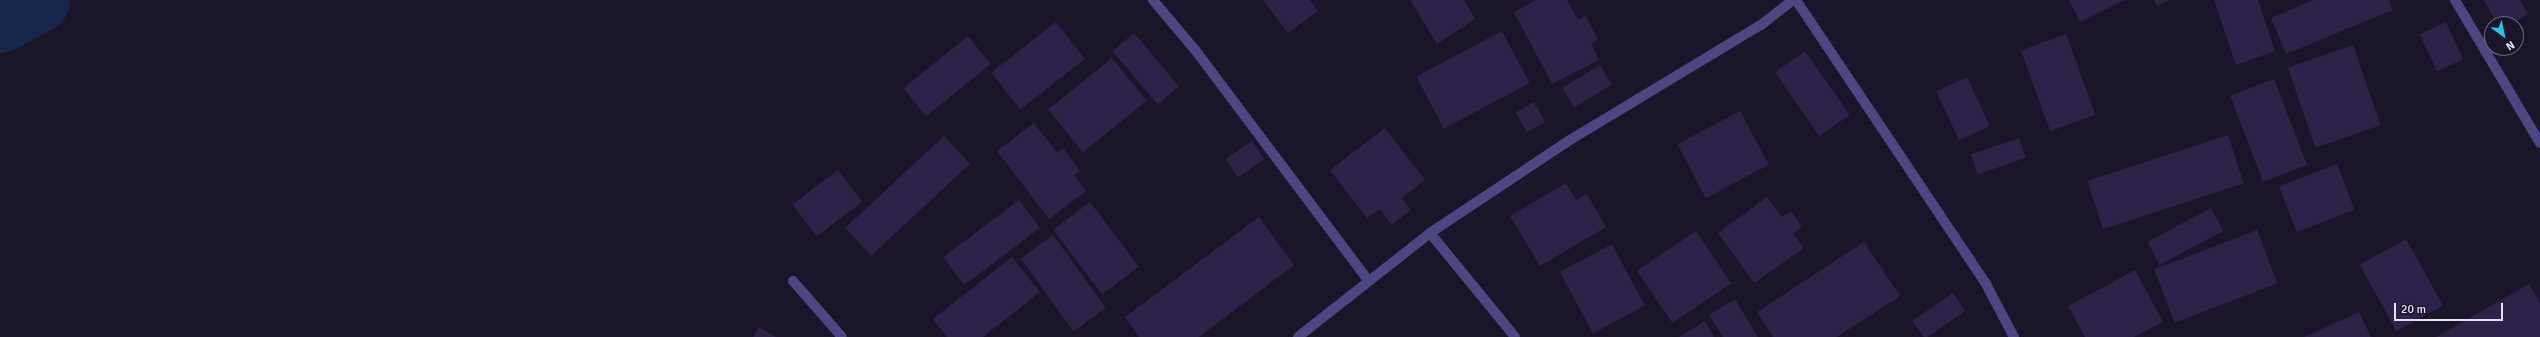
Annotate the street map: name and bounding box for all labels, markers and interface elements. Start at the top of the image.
north arrow [2484,16,2524,56]
text: N [2504,38,2517,53]
scale bar [2396,295,2505,321]
text: 20 m [2401,302,2426,317]

